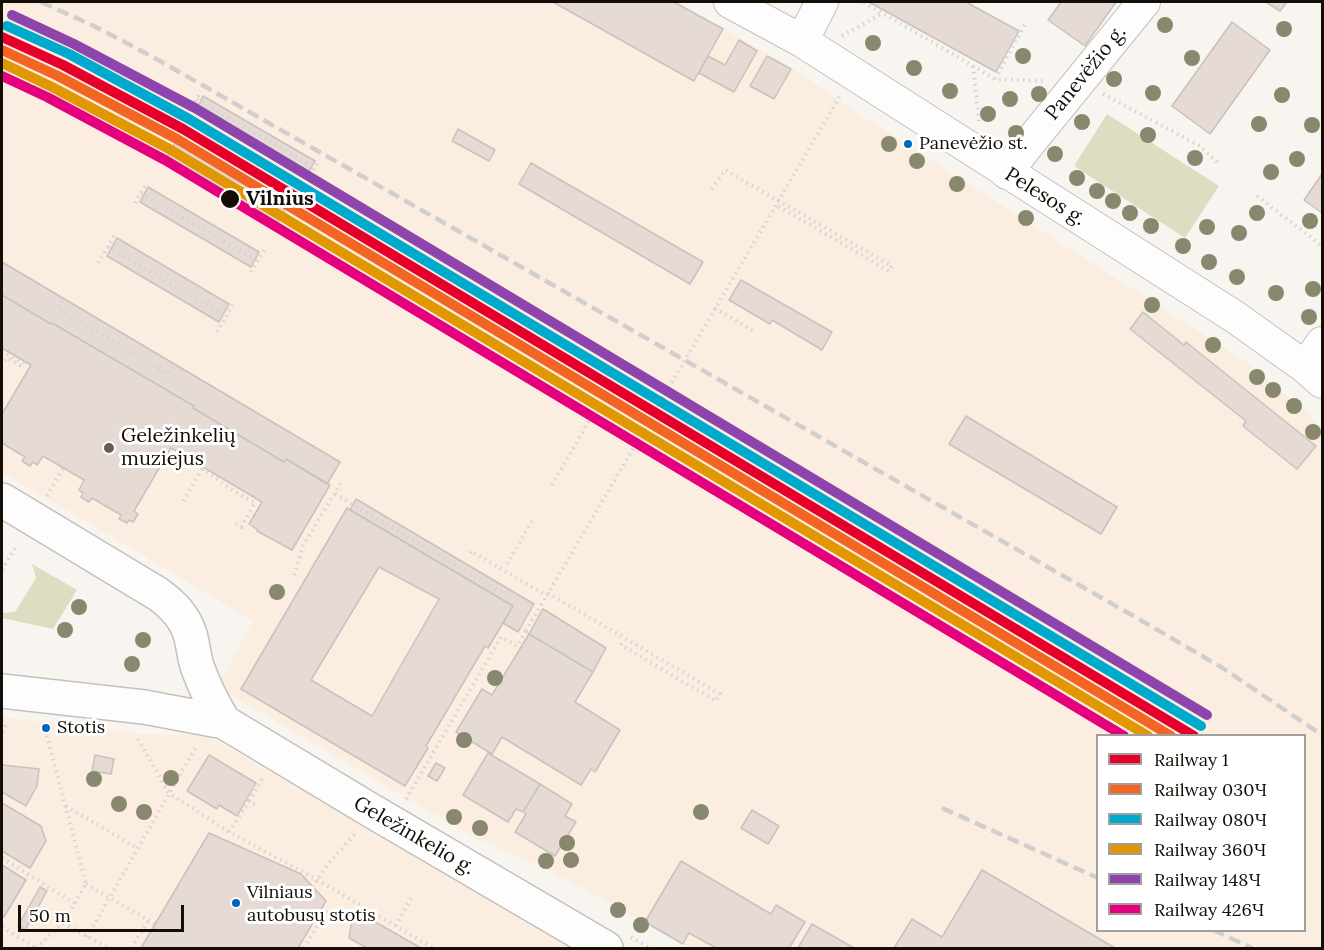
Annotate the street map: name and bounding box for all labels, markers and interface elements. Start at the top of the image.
street label: Panevėžio g. [1041,21,1131,125]
place label: Panevėžio st. [919,133,1028,155]
marker: Panevėžio st. [902,138,914,150]
street label: Pelesos g. [1000,163,1090,231]
place label: Vilnius [246,187,314,211]
marker: Vilnius [219,188,241,210]
place label: Geležinkelių muziejus [121,424,236,471]
marker: Geležinkelių muziejus [102,441,116,455]
place label: Stotis [57,717,105,739]
marker: Stotis [40,722,52,734]
legend [1096,734,1306,932]
text: Railway 1 [1154,748,1229,771]
text: Railway 030Ч [1154,778,1267,801]
street label: Geležinkelio g. [349,792,479,880]
text: Railway 080Ч [1154,808,1267,831]
text: Railway 360Ч [1154,838,1266,861]
text: Railway 148Ч [1154,868,1261,891]
place label: Vilniaus autobusų stotis [247,882,376,924]
scale bar [21,893,188,931]
marker: Vilniaus autobusų stotis [230,897,242,909]
text: Railway 426Ч [1154,898,1265,921]
text: 50 m [29,904,71,927]

